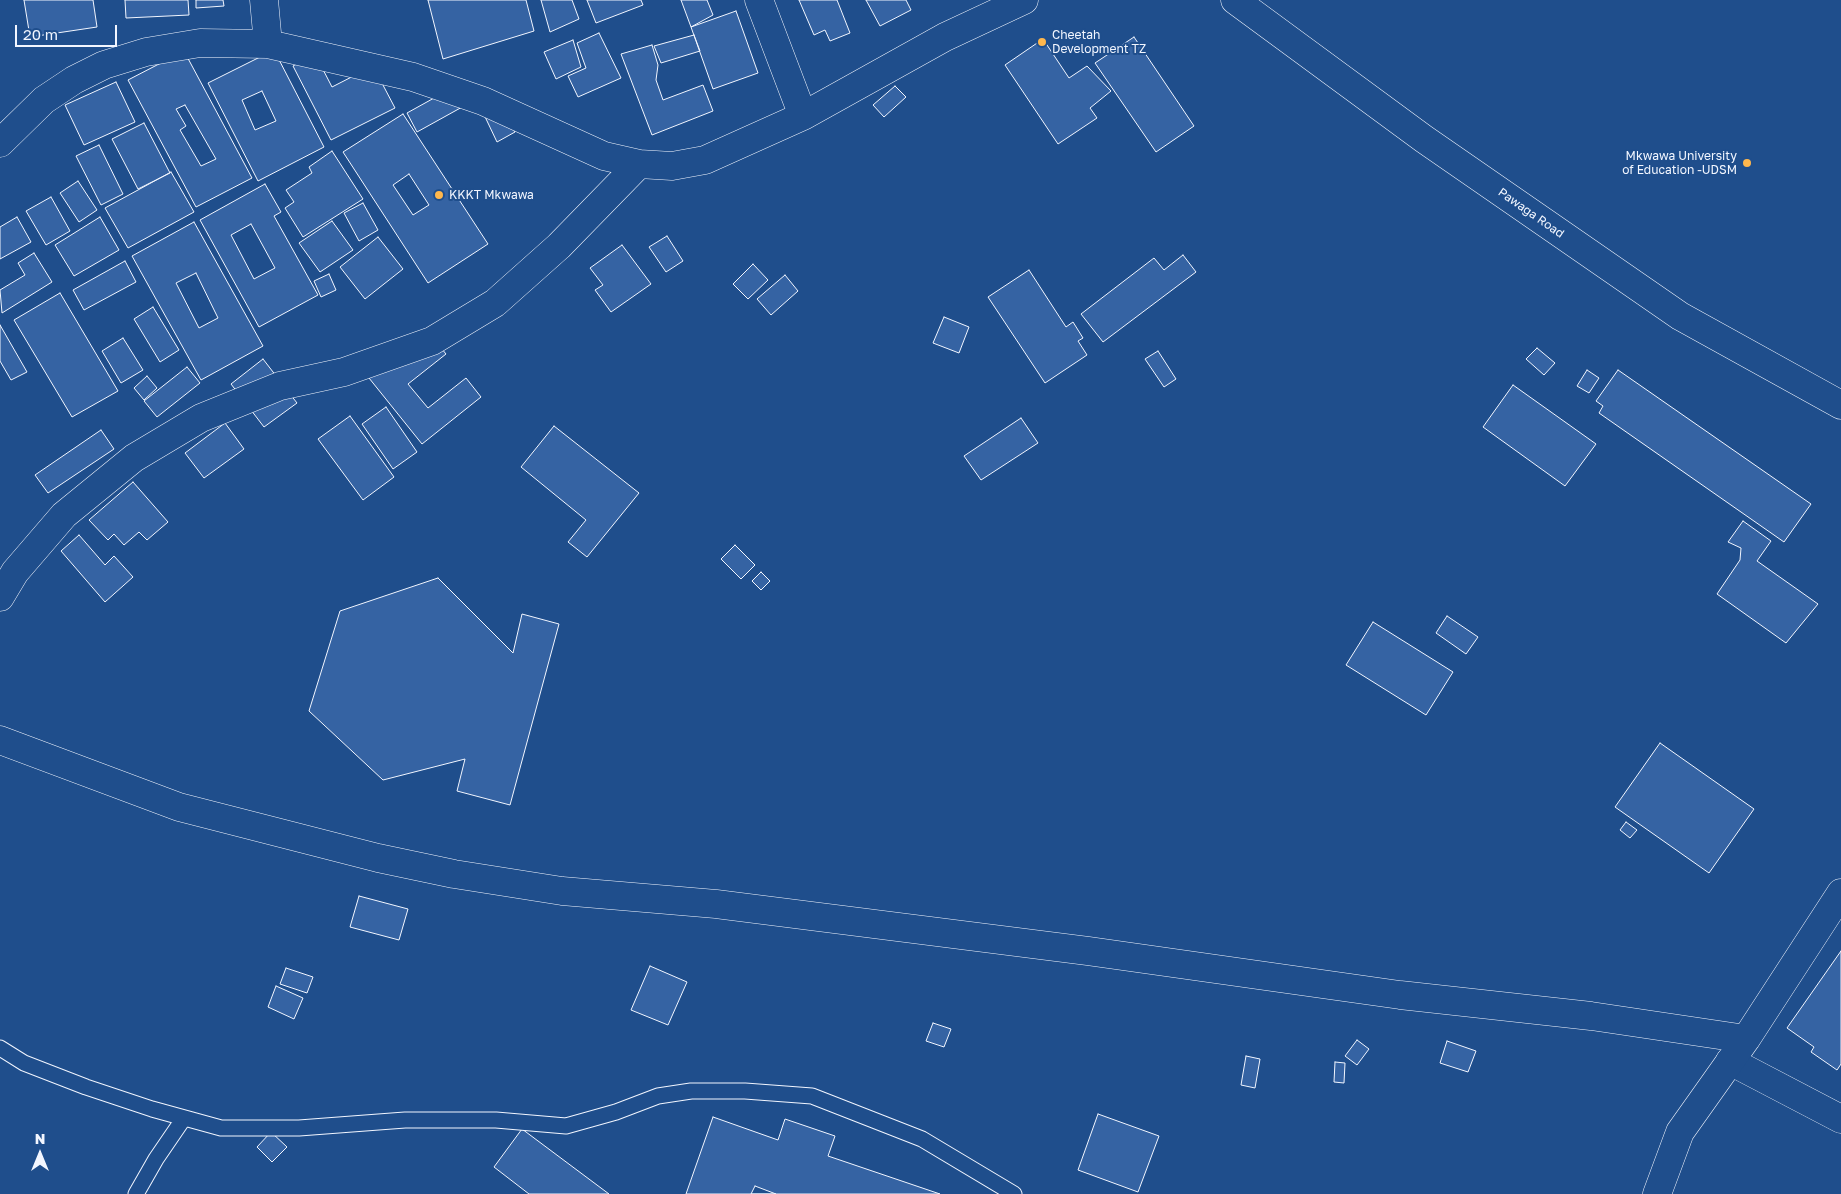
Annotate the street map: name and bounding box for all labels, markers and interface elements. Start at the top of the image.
scale bar [18,15,120,47]
text: 20 m [23,25,58,43]
place label: Cheetah Development TZ [1052,28,1146,56]
marker: Cheetah Development TZ [1036,36,1048,48]
place label: Mkwawa University of Education -UDSM [1622,149,1737,177]
marker: Mkwawa University of Education -UDSM [1741,157,1753,169]
street label: Pawaga Road [1495,185,1567,241]
place label: KKKT Mkwawa [449,188,534,202]
marker: KKKT Mkwawa [433,189,445,201]
north arrow [15,1129,65,1179]
text: N [35,1130,45,1147]

